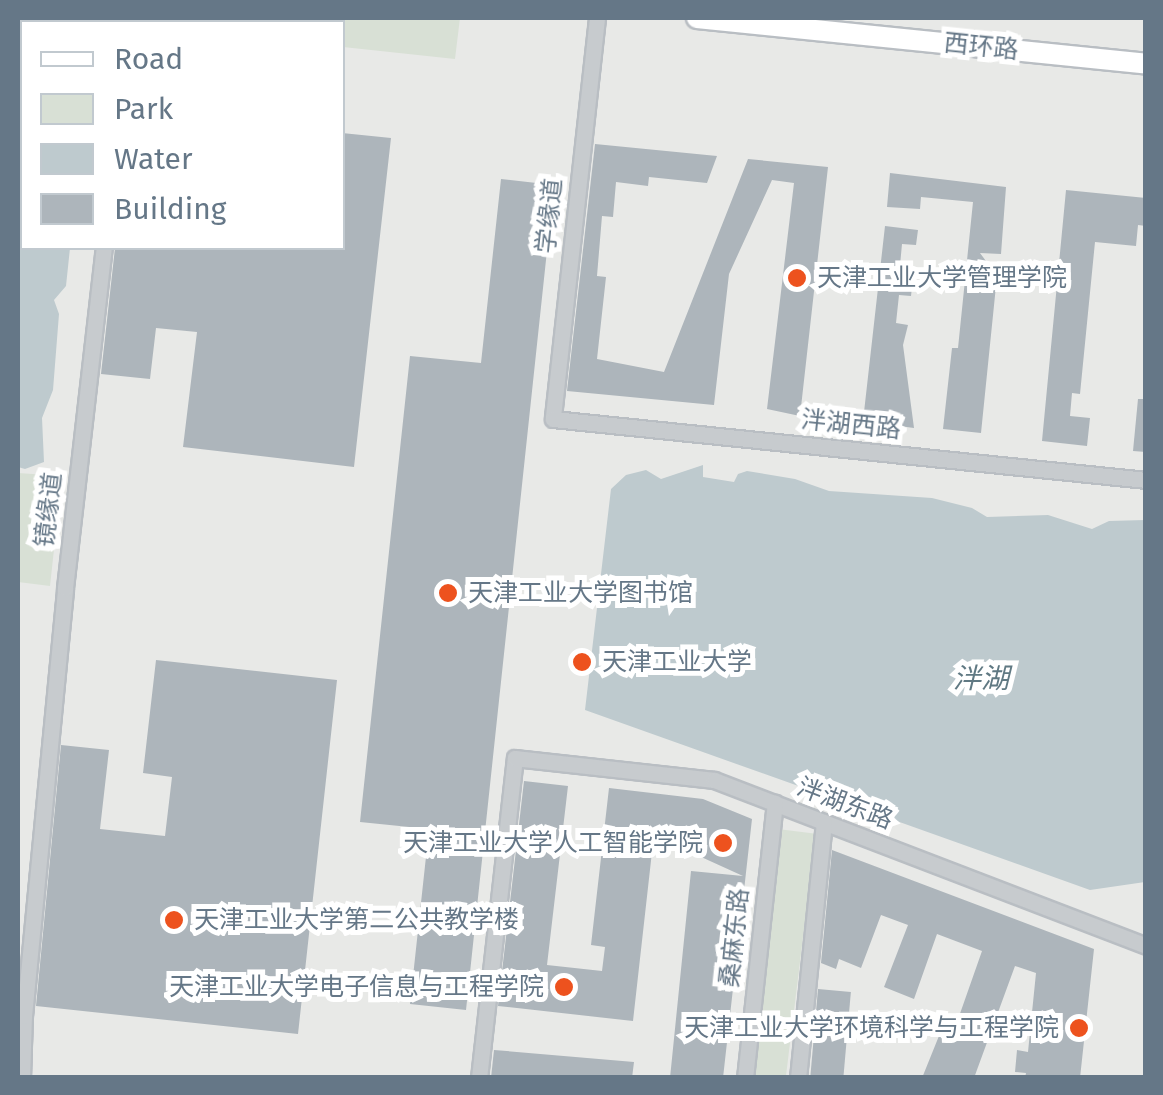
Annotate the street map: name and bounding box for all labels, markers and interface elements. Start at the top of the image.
legend [20,20,345,250]
street label: 西环路 [942,28,1020,66]
text: Road [114,41,183,77]
text: Park [114,91,173,127]
text: Water [114,141,193,177]
street label: 学缘道 [531,177,569,255]
text: Building [114,191,226,227]
place label: 天津工业大学管理学院 [817,263,1067,293]
marker: 天津工业大学管理学院 [786,267,808,289]
street label: 泮湖西路 [800,405,902,445]
street label: 镜缘道 [30,471,68,549]
place label: 天津工业大学图书馆 [468,578,693,608]
marker: 天津工业大学图书馆 [437,582,459,604]
place label: 天津工业大学 [602,647,752,677]
marker: 天津工业大学 [571,651,593,673]
water label: 泮湖 [953,662,1009,696]
street label: 泮湖东路 [793,772,897,836]
place label: 天津工业大学人工智能学院 [403,828,703,858]
marker: 天津工业大学人工智能学院 [712,832,734,854]
street label: 桑麻东路 [715,887,755,989]
place label: 天津工业大学第二公共教学楼 [194,905,519,935]
marker: 天津工业大学第二公共教学楼 [163,909,185,931]
place label: 天津工业大学电子信息与工程学院 [169,972,544,1002]
marker: 天津工业大学电子信息与工程学院 [553,976,575,998]
place label: 天津工业大学环境科学与工程学院 [684,1013,1059,1043]
marker: 天津工业大学环境科学与工程学院 [1068,1017,1090,1039]

